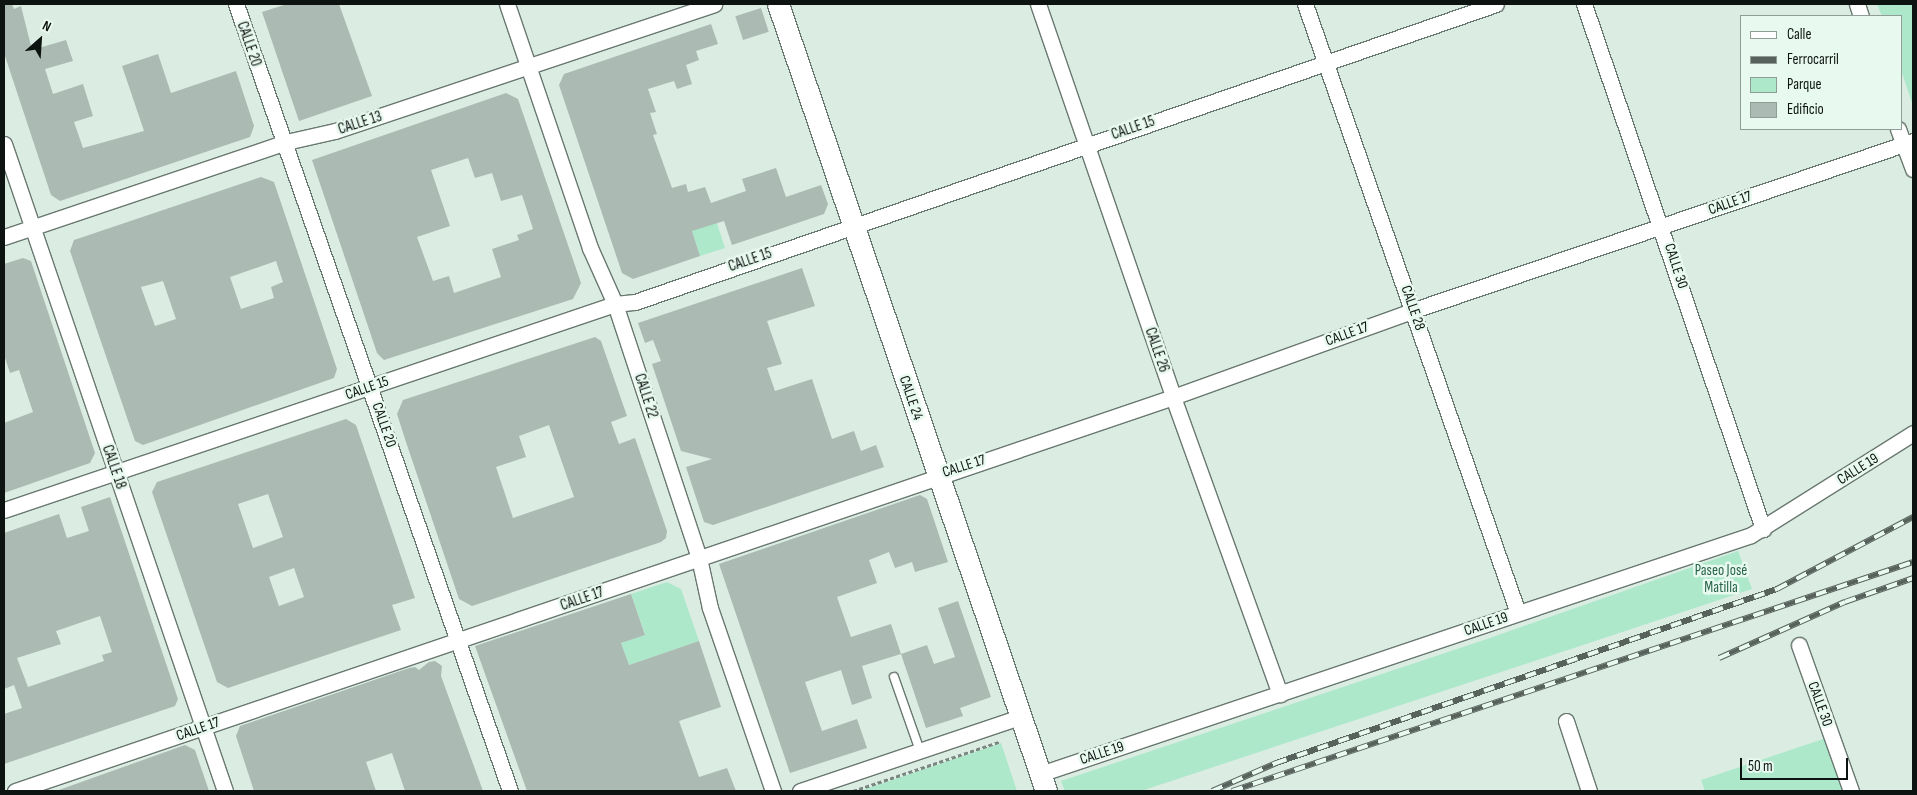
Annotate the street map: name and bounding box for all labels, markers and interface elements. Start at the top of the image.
north arrow [15,15,65,65]
legend [1740,15,1902,130]
text: N [40,17,54,35]
street label: CALLE 20 [233,19,265,69]
text: Calle [1787,25,1811,44]
text: Ferrocarril [1787,50,1839,69]
text: Parque [1787,75,1822,94]
text: Edificio [1787,100,1824,119]
street label: CALLE 13 [336,108,384,138]
street label: CALLE 15 [1109,112,1157,144]
street label: CALLE 17 [1706,187,1754,219]
street label: CALLE 30 [1660,241,1692,291]
street label: CALLE 15 [726,244,774,276]
street label: CALLE 28 [1397,283,1429,333]
street label: CALLE 17 [1323,318,1371,350]
street label: CALLE 26 [1141,325,1173,375]
street label: CALLE 22 [630,371,662,421]
street label: CALLE 15 [343,372,391,404]
street label: CALLE 24 [895,373,927,423]
street label: CALLE 20 [368,400,400,450]
street label: CALLE 18 [98,443,130,491]
street label: CALLE 19 [1834,449,1882,489]
street label: CALLE 17 [940,451,988,481]
park label: Paseo José Matilla [1695,561,1747,596]
street label: CALLE 17 [558,583,606,615]
street label: CALLE 19 [1462,608,1510,640]
street label: CALLE 30 [1804,679,1836,729]
street label: CALLE 17 [174,713,222,745]
street label: CALLE 19 [1078,737,1126,769]
scale bar [1742,748,1850,780]
text: 50 m [1748,757,1773,776]

